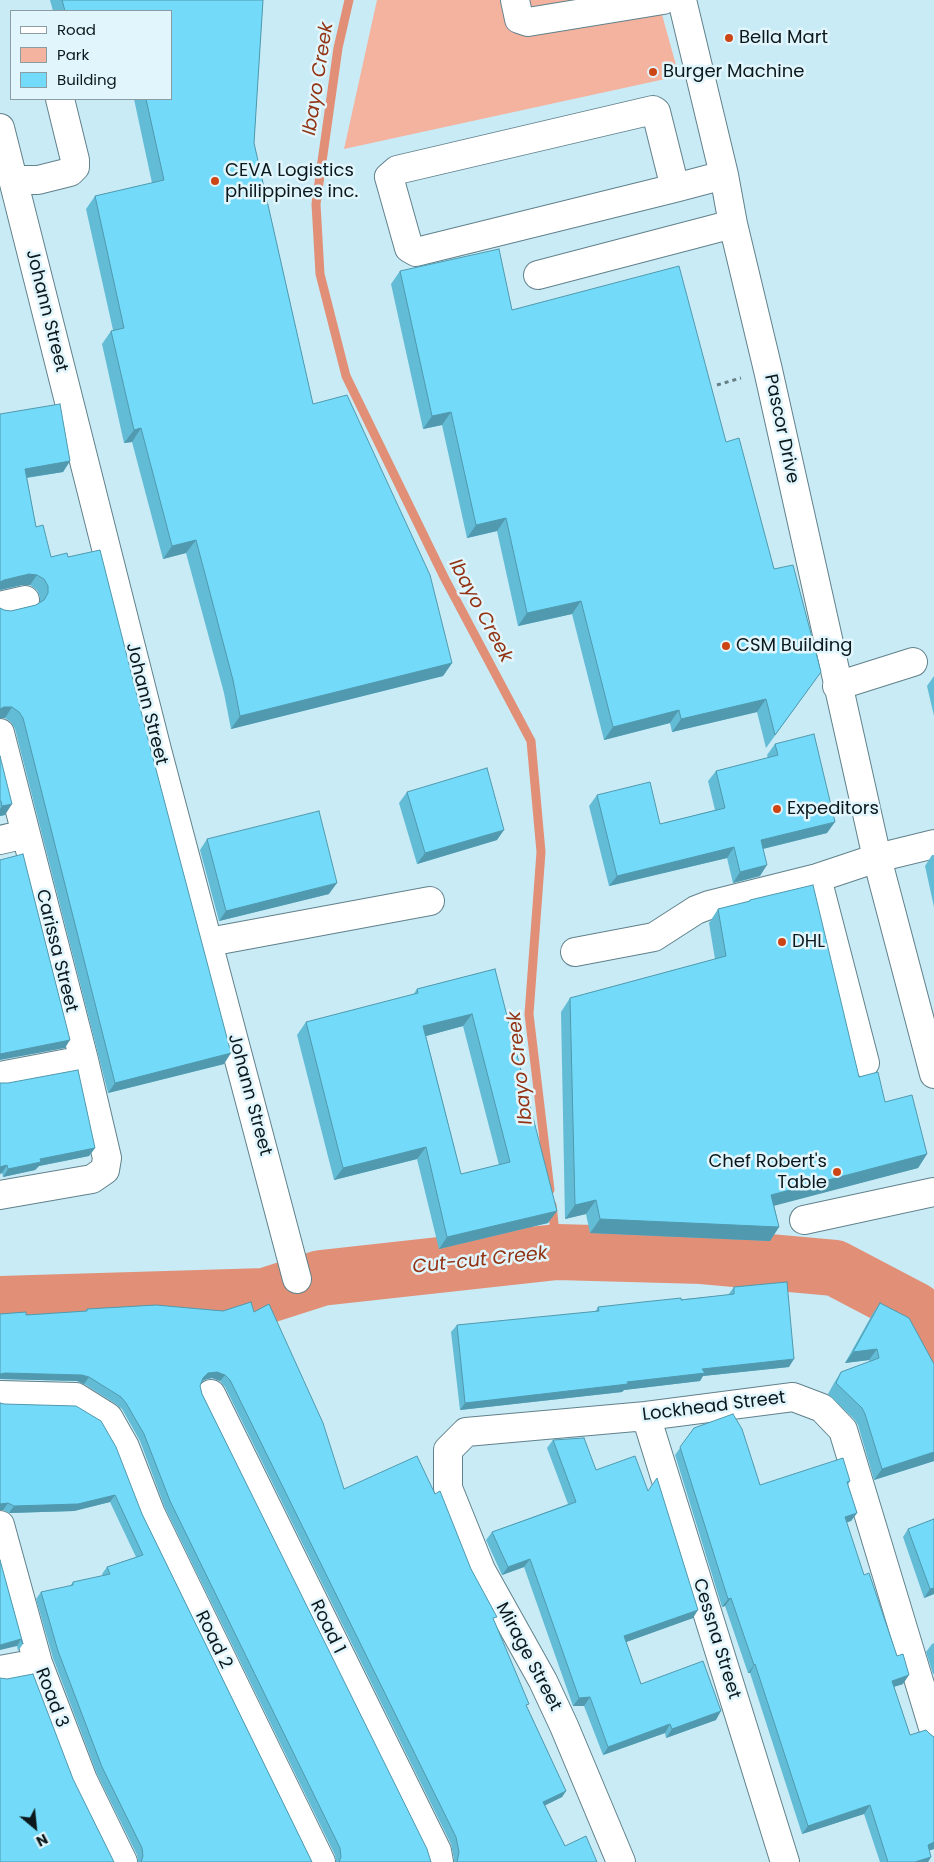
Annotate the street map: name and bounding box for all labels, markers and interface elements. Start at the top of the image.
legend [10,10,172,100]
text: Road [57,19,96,40]
water label: Ibayo Creek [299,21,339,137]
place label: Bella Mart [739,27,828,49]
marker: Bella Mart [723,32,735,44]
text: Park [57,44,89,65]
place label: Burger Machine [663,61,804,83]
marker: Burger Machine [647,66,659,78]
text: Building [57,69,117,90]
place label: CEVA Logistics philippines inc. [225,160,358,202]
marker: CEVA Logistics philippines inc. [209,175,221,187]
street label: Johann Street [20,248,72,374]
street label: Pascor Drive [759,372,803,486]
water label: Ibayo Creek [443,555,517,667]
place label: CSM Building [736,635,852,657]
marker: CSM Building [720,640,732,652]
street label: Johann Street [120,641,172,767]
place label: Expeditors [787,798,879,820]
marker: Expeditors [771,803,783,815]
street label: Carissa Street [30,887,82,1015]
place label: DHL [792,931,825,953]
marker: DHL [776,936,788,948]
water label: Ibayo Creek [504,1010,538,1126]
street label: Johann Street [222,1032,276,1158]
place label: Chef Robert's Table [708,1151,827,1194]
marker: Chef Robert's Table [831,1166,843,1178]
water label: Cut-cut Creek [411,1243,549,1279]
street label: Lockhead Street [641,1388,787,1426]
street label: Cessna Street [687,1576,745,1702]
street label: Road 1 [305,1596,349,1658]
street label: Mirage Street [490,1599,566,1715]
street label: Road 2 [190,1607,236,1673]
street label: Road 3 [30,1665,72,1731]
north arrow [10,1802,60,1852]
text: N [33,1829,51,1852]

